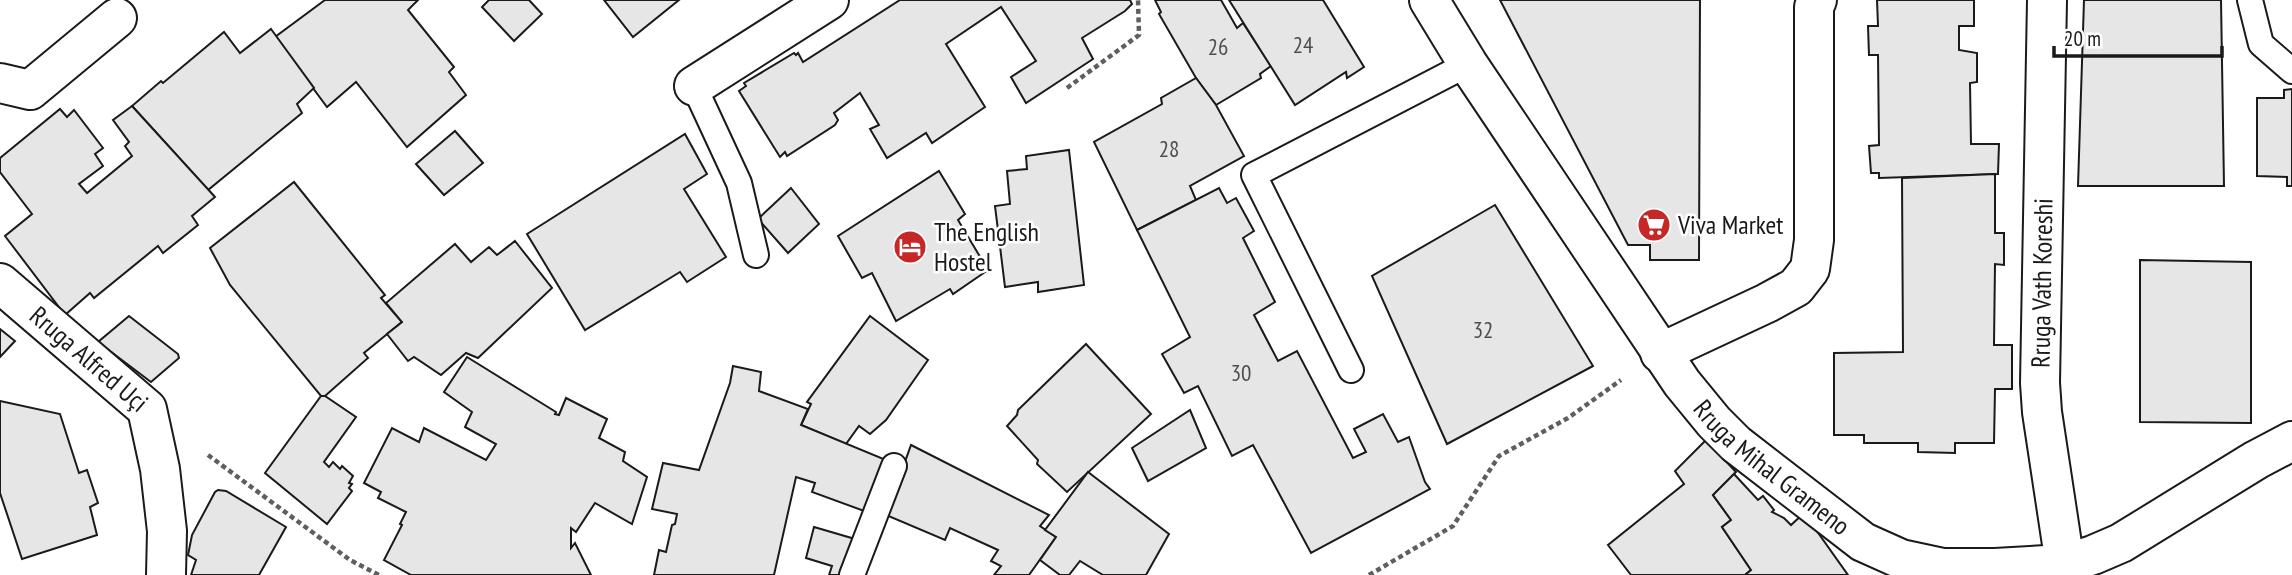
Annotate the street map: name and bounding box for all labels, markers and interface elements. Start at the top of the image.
scale bar [2054,14,2222,58]
text: 20 m [2064,25,2101,52]
house number: 24 [1293,30,1313,59]
house number: 26 [1208,32,1228,61]
house number: 28 [1159,134,1179,163]
street label: Rruga Vath Koreshi [2024,198,2059,368]
supermarket icon: Viva Market [1635,206,1673,244]
place label: Viva Market [1677,208,1783,241]
place label: The English Hostel [934,215,1039,278]
hotel icon: The English Hostel [891,228,929,266]
street label: Rruga Alfred Uçi [23,299,155,419]
house number: 32 [1473,315,1493,344]
house number: 30 [1231,358,1251,387]
street label: Rruga Mihal Grameno [1687,393,1857,542]

